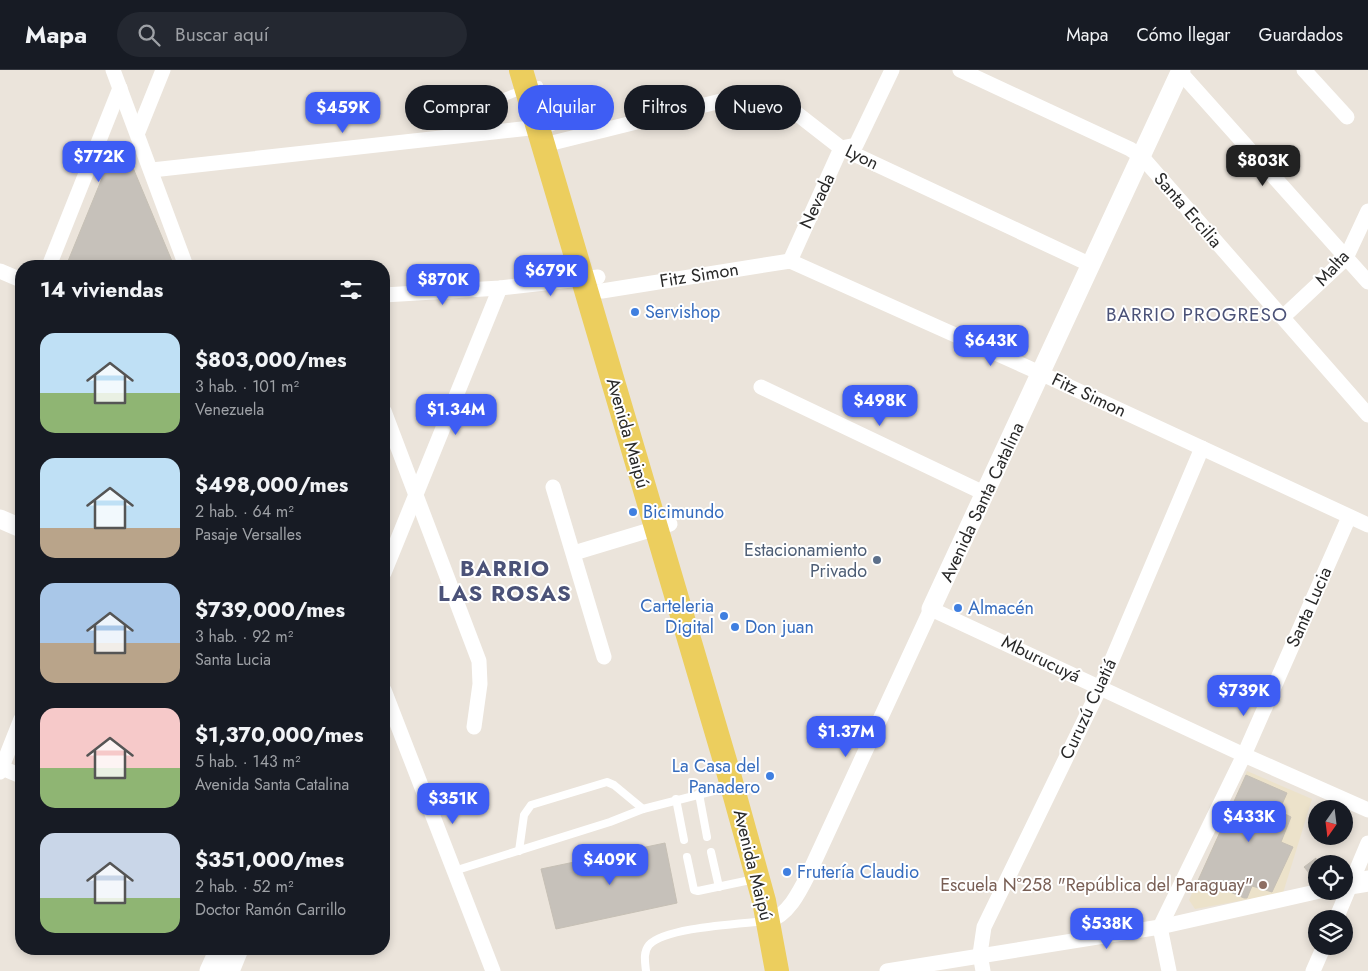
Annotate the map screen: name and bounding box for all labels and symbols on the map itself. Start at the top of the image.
pin: $459K [308,92,378,134]
street label: Lyon [841,138,883,176]
pin: $772K [64,140,134,183]
pin: $803K [1228,144,1298,187]
street label: Santa Ercilia [1148,166,1228,254]
street label: Nevada [793,169,841,233]
street label: Malta [1309,244,1355,292]
pin: $679K [516,254,586,297]
street label: Fitz Simon [658,256,740,294]
pin: $870K [408,264,478,306]
place label: Servishop [645,299,720,325]
district label: BARRIO PROGRESO [1106,301,1288,328]
marker: Servishop [629,306,641,318]
pin: $643K [956,324,1026,367]
street label: Fitz Simon [1047,366,1131,424]
street label: Avenida Maipú [600,375,656,491]
pin: $498K [845,384,915,427]
pin: $1.34M [415,394,497,436]
street label: Avenida Santa Catalina [934,418,1030,586]
place label: Bicimundo [643,499,724,525]
marker: Bicimundo [627,506,639,518]
place label: Estacionamiento Privado [744,537,867,584]
district label: BARRIO LAS ROSAS [438,552,572,609]
marker: Estacionamiento Privado [871,554,883,566]
street label: Santa Lucia [1280,563,1338,651]
place label: Carteleria Digital [640,593,714,640]
place label: Almacén [968,595,1034,621]
marker: Almacén [952,602,964,614]
marker: Carteleria Digital [718,610,730,622]
place label: Don juan [745,614,814,640]
marker: Don juan [729,621,741,633]
street label: Mburucuyá [997,629,1085,689]
street label: Curuzú Cuatiá [1053,654,1123,764]
pin: $739K [1209,674,1279,717]
pin: $1.37M [805,716,887,758]
place label: La Casa del Panadero [672,753,760,800]
marker: La Casa del Panadero [764,770,776,782]
pin: $351K [418,782,488,825]
pin: $433K [1214,800,1284,843]
north arrow [1308,800,1352,845]
street label: Avenida Maipú [727,807,779,923]
pin: $409K [575,844,645,886]
place label: Frutería Claudio [797,859,919,885]
marker: Frutería Claudio [781,866,793,878]
place label: Escuela Nº258 "República del Paraguay" [940,872,1253,898]
marker: Escuela Nº258 "República del Paraguay" [1257,879,1269,891]
pin: $538K [1072,908,1142,950]

